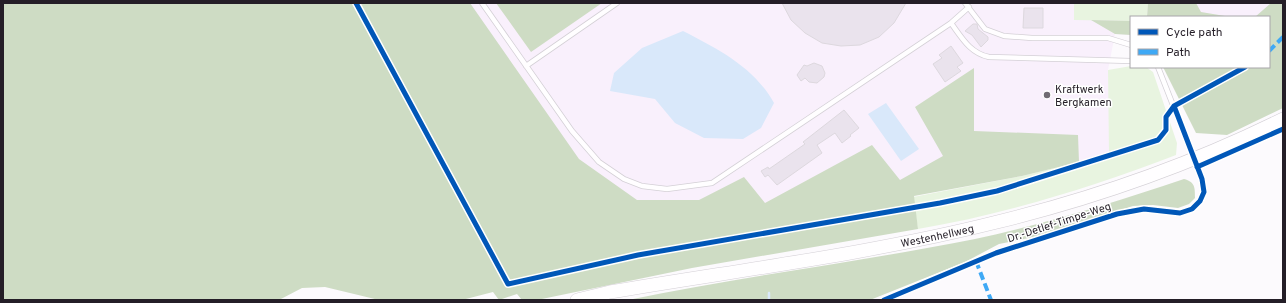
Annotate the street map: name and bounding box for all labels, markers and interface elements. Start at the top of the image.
legend [1130,16,1270,68]
text: Cycle path [1166,25,1223,41]
text: Path [1166,45,1191,61]
place label: Kraftwerk Bergkamen [1055,83,1112,110]
marker: Kraftwerk Bergkamen [1042,90,1052,100]
street label: Dr.-Detlef-Timpe-Weg [1006,200,1113,246]
street label: Westenhellweg [900,222,975,251]

